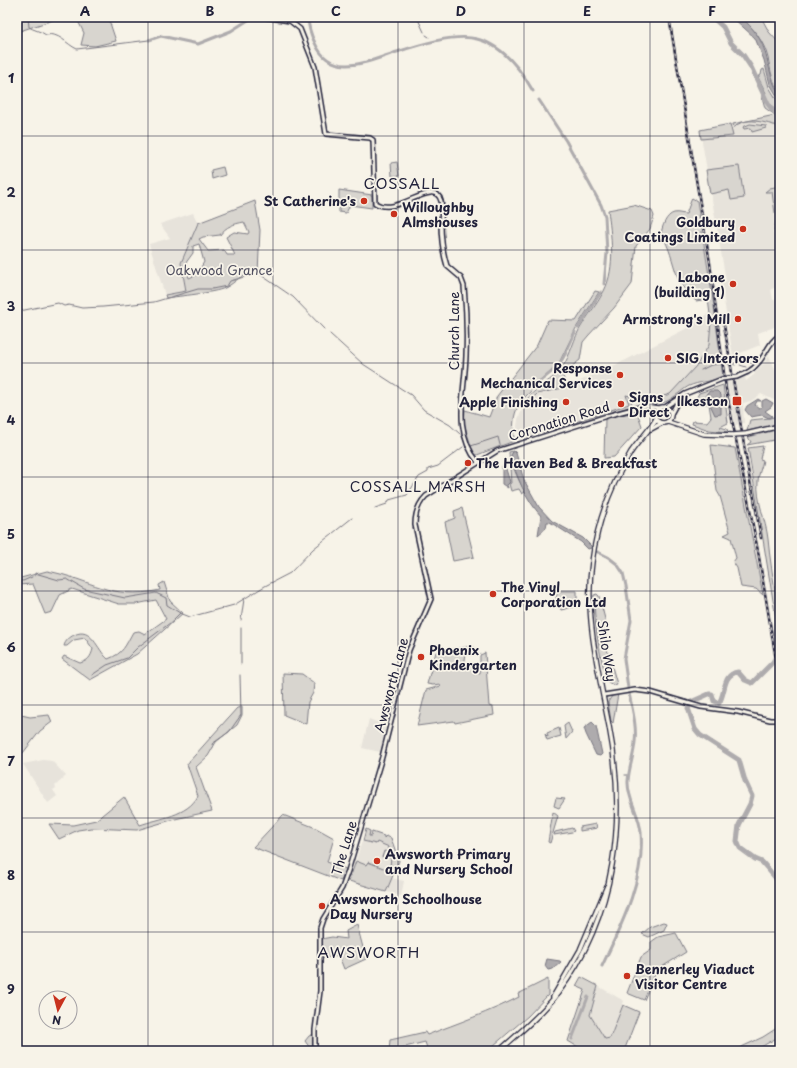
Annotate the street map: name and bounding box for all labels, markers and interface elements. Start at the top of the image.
text: A [80,1,90,20]
text: B [206,1,215,20]
text: C [331,1,341,20]
text: D [456,1,466,20]
text: E [583,1,591,20]
text: F [708,1,716,20]
text: 1 [8,68,14,87]
district label: COSSALL [363,171,441,194]
text: 2 [6,182,16,201]
place label: St Catherine's [264,191,356,210]
marker: St Catherine's [359,196,369,206]
place label: Willoughby Almshouses [401,197,478,231]
marker: Willoughby Almshouses [389,209,399,219]
place label: Goldbury Coatings Limited [624,212,735,246]
marker: Goldbury Coatings Limited [738,224,748,234]
park label: Oakwood Grance [166,260,272,279]
place label: Labone (building 1) [654,267,726,301]
marker: Labone (building 1) [728,279,738,289]
street label: Church Lane [444,291,463,371]
text: 3 [7,296,16,315]
place label: Armstrong's Mill [622,309,730,328]
marker: Armstrong's Mill [733,314,743,324]
place label: SIG Interiors [676,348,759,367]
marker: SIG Interiors [663,353,673,363]
place label: Response Mechanical Services [480,358,612,392]
marker: Response Mechanical Services [615,370,625,380]
place label: Signs Direct [629,387,670,421]
place label: Ilkeston [677,391,728,410]
place label: Apple Finishing [459,392,558,411]
marker: Ilkeston [731,395,743,407]
street label: Coronation Road [506,396,612,445]
marker: Apple Finishing [561,397,571,407]
marker: Signs Direct [616,399,626,409]
text: 4 [7,410,16,429]
place label: The Haven Bed & Breakfast [476,453,657,472]
marker: The Haven Bed & Breakfast [463,458,473,468]
district label: COSSALL MARSH [350,476,486,497]
text: 5 [7,524,15,543]
place label: The Vinyl Corporation Ltd [501,577,606,611]
marker: The Vinyl Corporation Ltd [488,589,498,599]
street label: Shilo Way [593,619,622,683]
street label: Awsworth Lane [369,635,412,734]
text: 6 [6,637,16,656]
place label: Phoenix Kindergarten [429,640,517,674]
marker: Phoenix Kindergarten [416,652,426,662]
text: 7 [7,751,15,770]
street label: The Lane [326,818,361,878]
place label: Awsworth Primary and Nursery School [385,844,513,878]
marker: Awsworth Primary and Nursery School [372,856,382,866]
text: 8 [7,865,15,884]
place label: Awsworth Schoolhouse Day Nursery [330,889,482,923]
marker: Awsworth Schoolhouse Day Nursery [317,901,327,911]
district label: AWSWORTH [318,940,420,963]
place label: Bennerley Viaduct Visitor Centre [635,959,755,993]
marker: Bennerley Viaduct Visitor Centre [622,971,632,981]
text: 9 [7,979,15,998]
north arrow [38,990,78,1030]
text: N [51,1011,62,1029]

